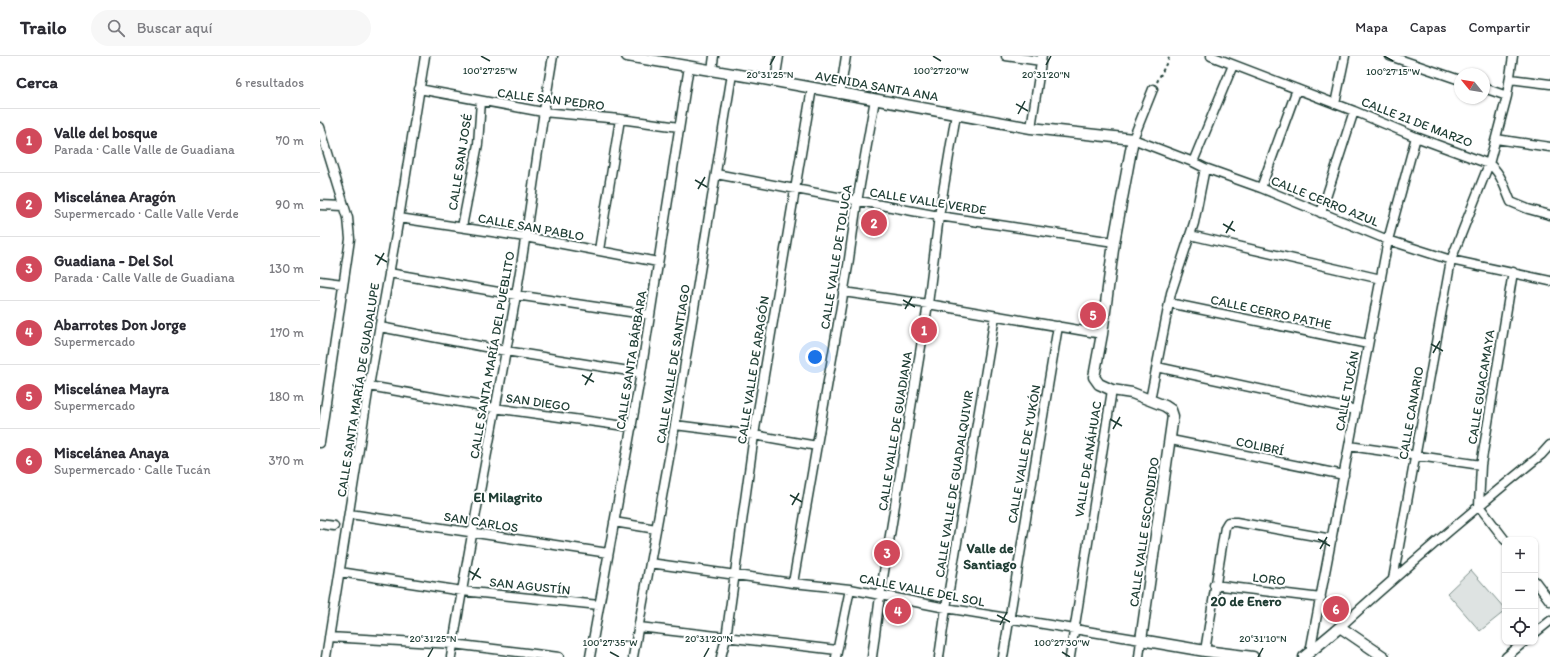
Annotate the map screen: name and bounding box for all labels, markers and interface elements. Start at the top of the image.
search box [91,10,371,46]
text: Trailo [20,16,67,39]
icon: search [105,17,127,39]
text: Buscar aquí [137,19,212,37]
text: Mapa [1355,19,1388,36]
text: Capas [1410,19,1447,36]
text: Compartir [1469,19,1530,36]
text: 100°27'25"W [463,64,518,77]
text: 100°27'20"W [913,64,969,77]
text: 100°27'15"W [1366,65,1420,78]
text: 20°31'25"N [746,68,794,81]
street label: AVENIDA SANTA ANA [814,68,940,104]
text: 20°31'20"N [1022,68,1070,81]
north arrow [1454,68,1490,104]
text: Cerca [16,72,58,92]
text: 6 resultados [235,75,304,90]
street label: CALLE SAN PEDRO [496,85,606,113]
street label: CALLE 21 DE MARZO [1359,94,1475,150]
street label: CALLE SAN JOSÉ [445,113,475,211]
text: Valle del bosque [54,124,157,142]
text: 1 [26,133,32,148]
text: 70 m [276,133,304,148]
text: Parada · Calle Valle de Guadiana [54,142,235,157]
street label: CALLE CERRO AZUL [1269,173,1381,230]
street label: CALLE VALLE DE TOLUCA [817,183,855,331]
street label: CALLE VALLE VERDE [869,184,987,218]
text: Miscelánea Aragón [54,188,176,206]
text: 2 [26,197,32,212]
text: 90 m [275,197,304,212]
text: Supermercado · Calle Valle Verde [54,206,239,221]
pin: 2 [861,208,887,238]
street label: CALLE SAN PABLO [477,210,585,244]
street label: CALLE SANTA MARÍA DEL PUEBLITO [466,250,518,460]
text: Guadiana - Del Sol [54,252,173,270]
text: 3 [25,261,33,276]
text: 130 m [269,261,304,276]
text: Parada · Calle Valle de Guadiana [54,270,235,285]
street label: CALLE SANTA MARÍA DE GUADALUPE [334,282,382,498]
street label: CALLE VALLE DE SANTIAGO [653,283,693,445]
street label: CALLE SANTA BÁRBARA [613,289,650,431]
street label: CALLE CERRO PATHE [1209,292,1333,332]
street label: CALLE VALLE DE ARAGÓN [734,295,772,445]
pin: 5 [1080,300,1106,330]
pin: 1 [911,315,937,345]
text: Abarrotes Don Jorge [54,316,186,334]
text: 4 [25,325,33,340]
text: 170 m [270,325,304,340]
street label: CALLE GUACAMAYA [1465,328,1498,445]
text: Supermercado [54,334,135,349]
your location [805,347,825,367]
street label: CALLE VALLE DE GUADIANA [875,349,915,512]
street label: CALLE TUCÁN [1332,350,1362,432]
street label: CALLE CANARIO [1395,365,1427,461]
text: Miscelánea Mayra [54,380,169,398]
street label: CALLE VALLE DE YUKÓN [1004,383,1044,525]
text: 5 [26,389,32,404]
text: 180 m [269,389,304,404]
street label: CALLE VALLE DE GUADALQUIVIR [932,389,976,579]
street label: SAN DIEGO [505,390,571,414]
text: Supermercado [54,398,135,413]
street label: VALLE DE ANÁHUAC [1071,400,1105,518]
street label: COLIBRÍ [1234,434,1286,458]
text: Miscelánea Anaya [54,444,169,462]
text: 6 [26,453,32,468]
text: 370 m [269,453,304,468]
street label: CALLE VALLE ESCONDIDO [1126,456,1162,608]
text: Supermercado · Calle Tucán [54,462,210,477]
district label: El Milagrito [474,489,542,506]
street label: SAN CARLOS [443,509,519,535]
map controls [1502,537,1538,645]
button: + [1502,537,1538,573]
pin: 3 [874,538,900,568]
district label: Valle de Santiago [963,540,1017,573]
street label: CALLE VALLE DEL SOL [858,570,987,610]
street label: LORO [1252,570,1286,588]
button: − [1502,573,1538,609]
street label: SAN AGUSTÍN [489,574,571,598]
district label: 20 de Enero [1210,593,1282,610]
pin: 6 [1323,594,1349,624]
pin: 4 [885,596,911,626]
button: locate [1502,609,1538,645]
text: 20°31'25"N [409,632,457,645]
text: 20°31'20"N [685,632,733,645]
text: 20°31'10"N [1239,632,1287,645]
text: 100°27'35"W [583,636,638,649]
text: 100°27'30"W [1034,636,1090,649]

